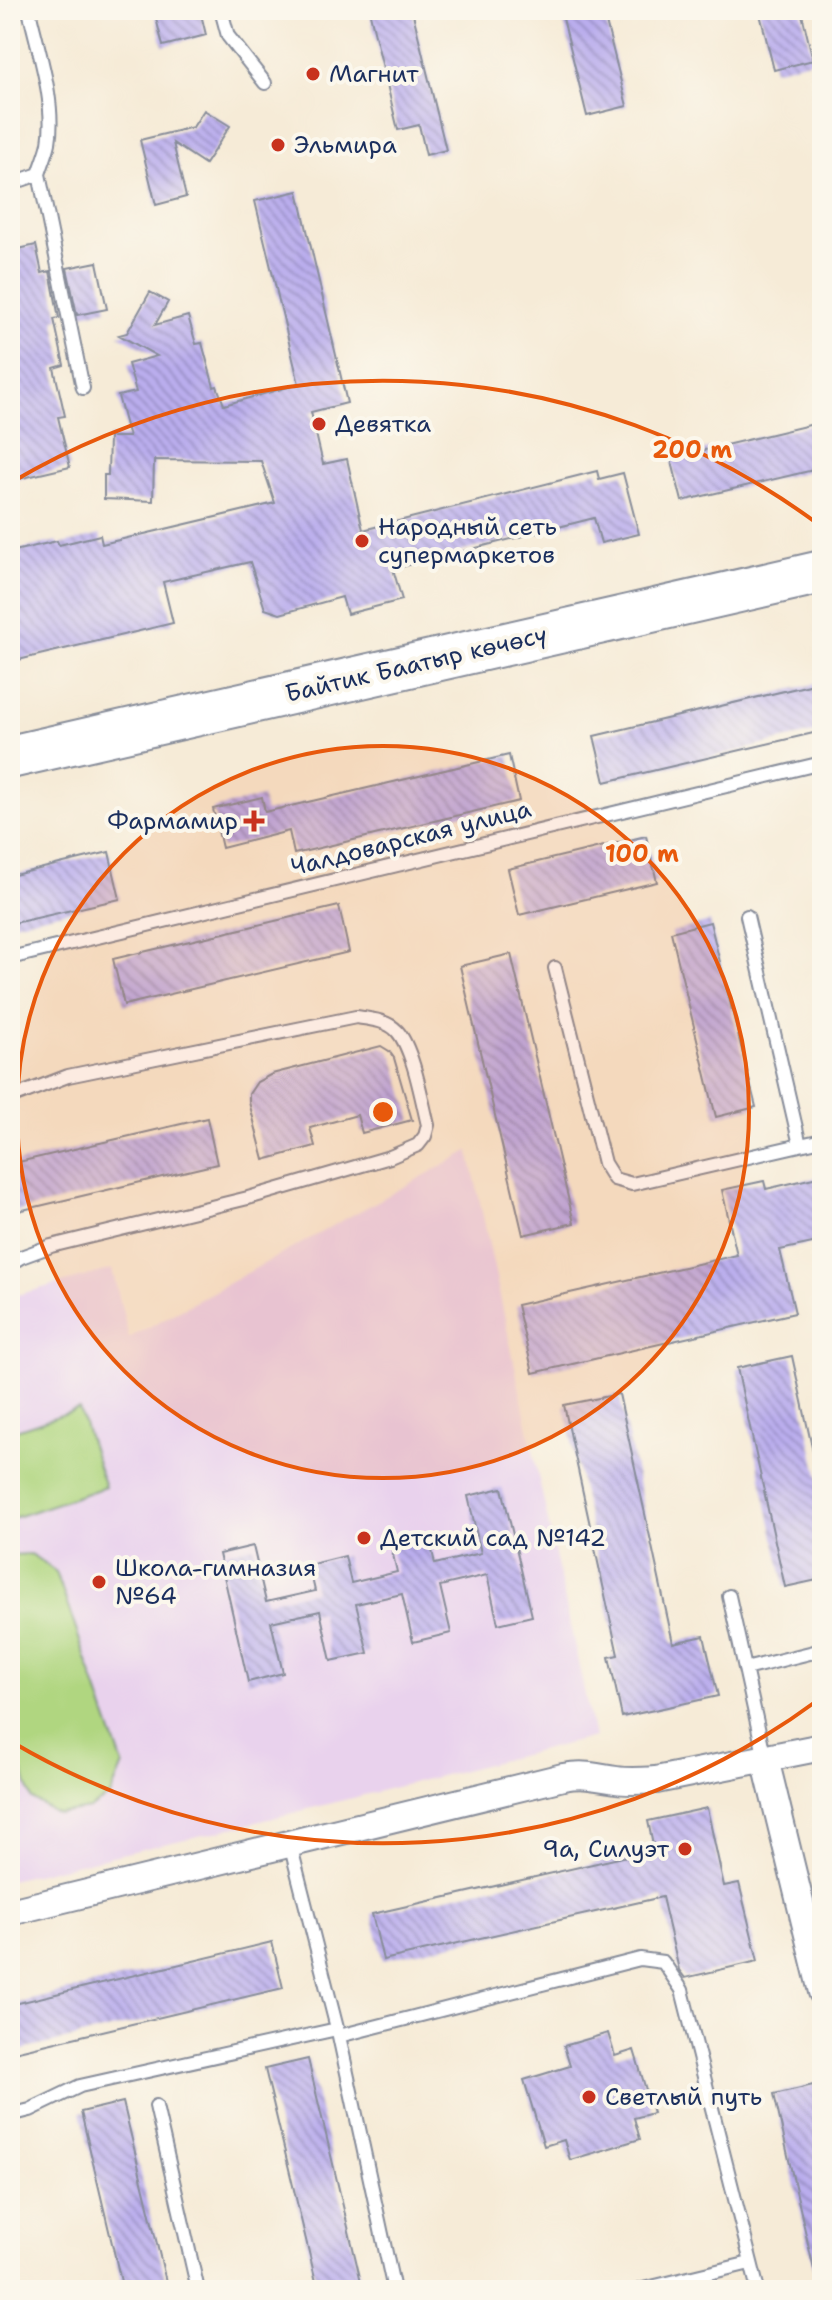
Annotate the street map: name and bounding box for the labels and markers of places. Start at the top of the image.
place label: Магнит [329,58,419,90]
marker: Магнит [304,65,322,83]
place label: Эльмира [294,129,397,161]
marker: Эльмира [269,136,287,154]
place label: Девятка [335,408,431,440]
marker: Девятка [310,415,328,433]
place label: Народный сеть супермаркетов [378,511,557,571]
marker: Народный сеть супермаркетов [353,532,371,550]
place label: Фармамир [107,805,238,837]
marker: Фармамир [245,812,263,830]
centre of rings [369,1098,397,1126]
place label: Детский сад №142 [380,1522,606,1554]
marker: Детский сад №142 [355,1529,373,1547]
place label: Школа-гимназия №64 [115,1552,316,1612]
marker: Школа-гимназия №64 [90,1573,108,1591]
place label: 9а, Силуэт [542,1833,670,1865]
marker: 9а, Силуэт [676,1840,694,1858]
place label: Светлый путь [605,2081,762,2113]
marker: Светлый путь [580,2088,598,2106]

